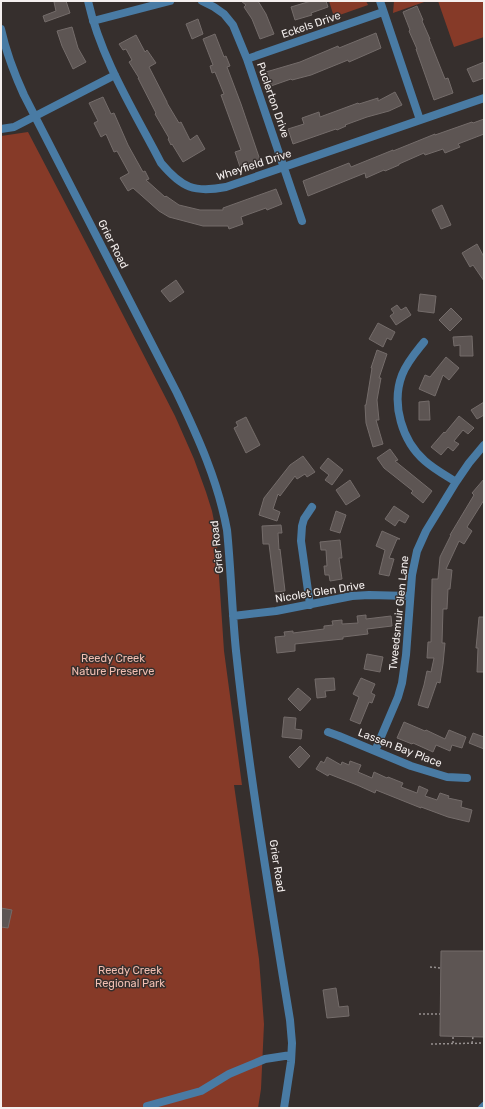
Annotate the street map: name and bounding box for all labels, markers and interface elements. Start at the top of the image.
street label: Eckels Drive [280,9,342,41]
street label: Puclerton Drive [254,60,292,140]
street label: Wheyfield Drive [215,147,293,183]
street label: Grier Road [95,217,131,271]
street label: Grier Road [208,520,226,574]
street label: Tweedsmuir Glen Lane [387,555,411,671]
street label: Nicolet Glen Drive [274,578,366,606]
park label: Reedy Creek Nature Preserve [72,652,154,678]
street label: Lassen Bay Place [356,726,444,770]
street label: Grier Road [266,839,288,893]
park label: Reedy Creek Regional Park [95,964,165,990]

